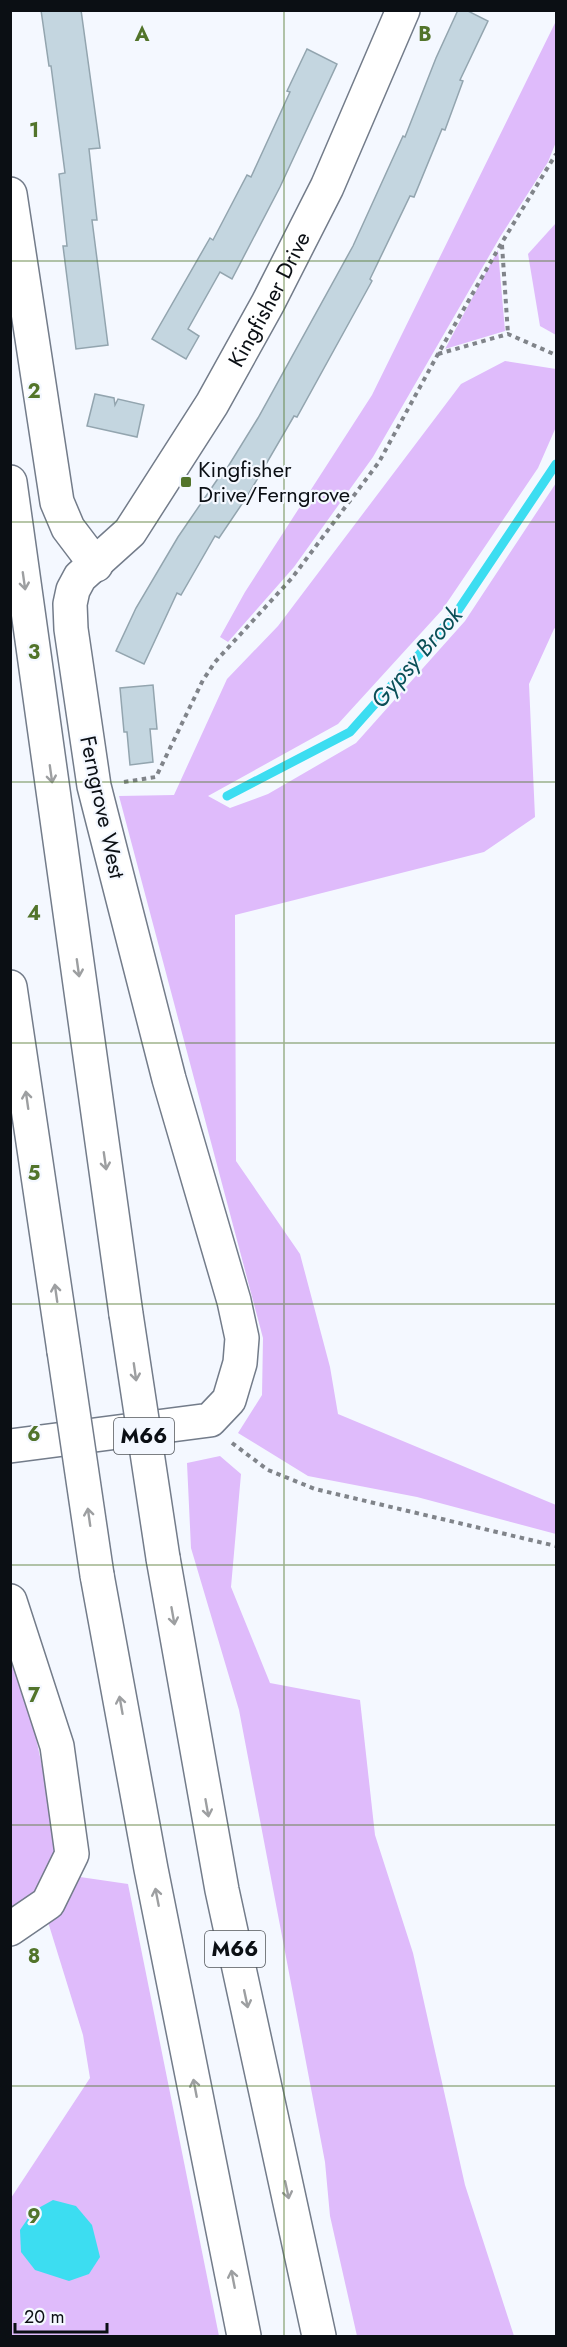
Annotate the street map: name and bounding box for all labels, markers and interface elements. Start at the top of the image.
text: A [134,20,150,49]
text: B [418,20,432,49]
text: 1 [29,116,39,145]
street label: Kingfisher Drive [220,226,318,373]
text: 2 [27,377,41,406]
place label: Kingfisher Drive/Ferngrove [198,453,350,510]
marker: Kingfisher Drive/Ferngrove [179,475,193,489]
one-way arrow [19,571,30,591]
water label: Gypsy Brook [362,597,471,716]
text: 3 [28,638,40,667]
street label: Ferngrove West [72,733,134,882]
one-way arrow [46,764,57,784]
text: 4 [27,899,41,928]
one-way arrow [73,957,84,977]
one-way arrow [22,1091,33,1110]
one-way arrow [99,1150,110,1170]
text: 5 [28,1159,41,1188]
one-way arrow [50,1283,61,1303]
one-way arrow [129,1362,140,1382]
road number: M66 [114,1418,174,1454]
text: 6 [27,1420,41,1449]
one-way arrow [83,1508,94,1528]
one-way arrow [168,1606,179,1625]
text: 7 [28,1681,41,1710]
one-way arrow [115,1696,126,1715]
one-way arrow [202,1797,213,1817]
one-way arrow [151,1887,162,1907]
road number: M66 [205,1931,265,1967]
text: 8 [28,1942,40,1971]
one-way arrow [241,1989,252,2008]
one-way arrow [189,2079,200,2098]
one-way arrow [282,2179,293,2199]
text: 9 [27,2202,41,2231]
one-way arrow [227,2270,238,2289]
scale bar [15,2296,106,2334]
text: 20 m [24,2304,64,2330]

